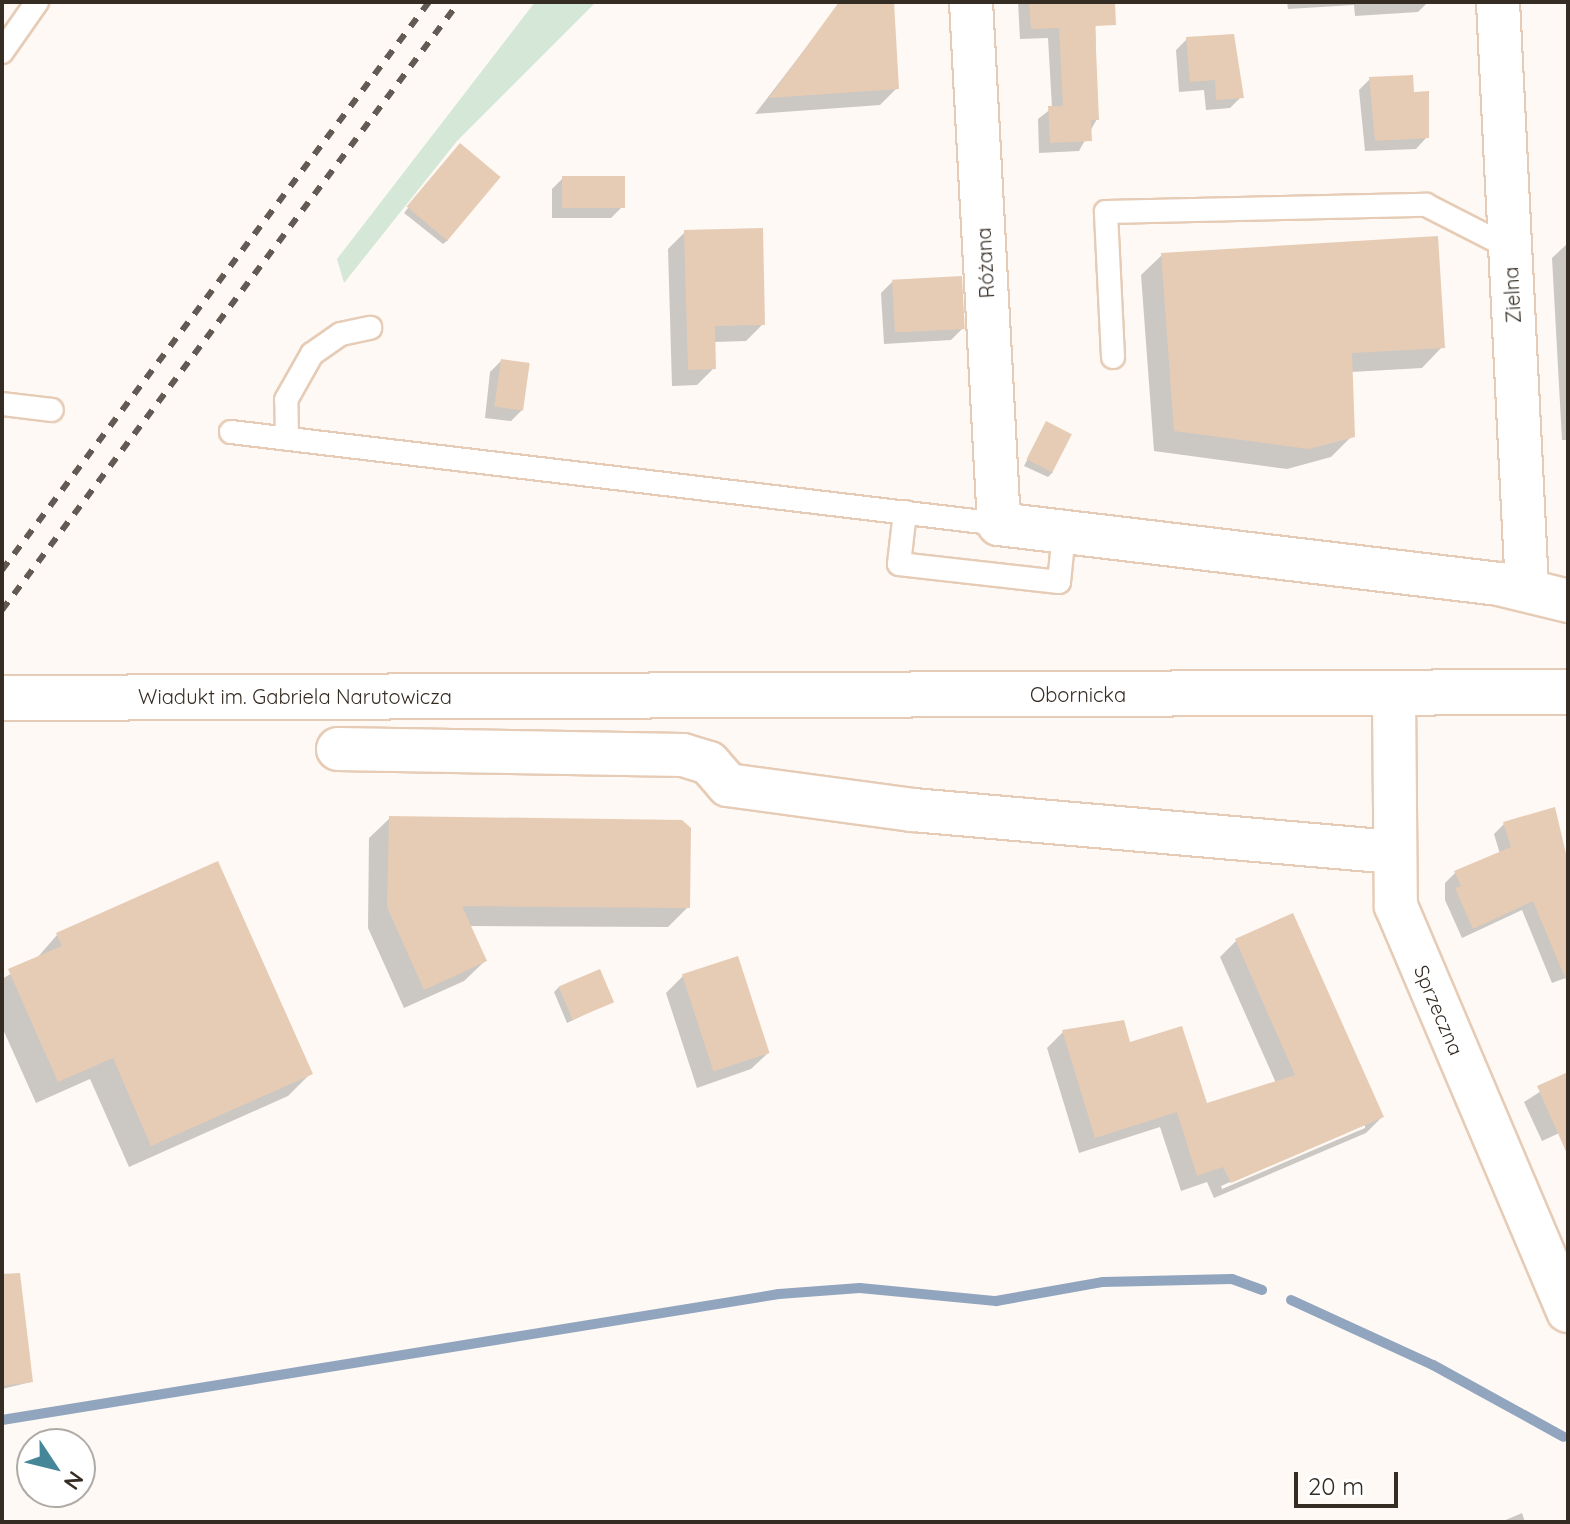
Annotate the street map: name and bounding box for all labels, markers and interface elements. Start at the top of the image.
street label: Różana [971,227,999,299]
street label: Zielna [1499,266,1525,324]
street label: Obornicka [1030,682,1126,706]
street label: Wiadukt im. Gabriela Narutowicza [138,684,452,708]
street label: Sprzeczna [1409,961,1469,1059]
north arrow [16,1428,96,1508]
scale bar [1298,1456,1402,1506]
text: N [58,1466,90,1495]
text: 20 m [1308,1471,1364,1501]

